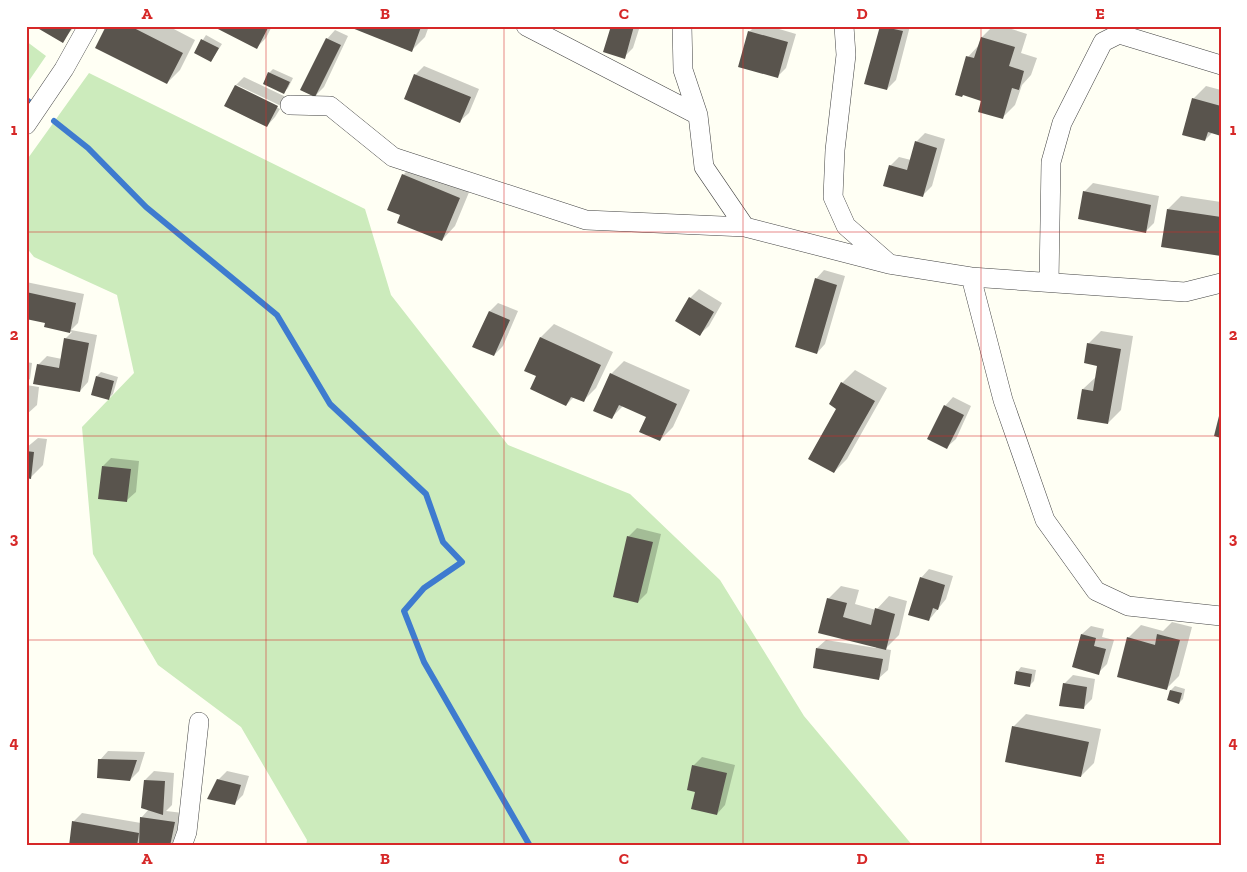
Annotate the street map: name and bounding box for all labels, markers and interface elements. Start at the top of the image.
text: A [142,4,153,23]
text: B [380,4,390,23]
text: C [619,4,629,23]
text: D [856,4,868,23]
text: E [1095,4,1105,23]
text: 1 [11,120,18,139]
text: 1 [1230,120,1237,139]
text: 2 [10,325,19,344]
text: 2 [1229,325,1238,344]
text: 3 [10,529,19,548]
text: 3 [1229,529,1238,548]
text: 4 [9,733,19,752]
text: 4 [1228,733,1238,752]
text: A [142,849,153,868]
text: B [380,849,390,868]
text: C [619,849,629,868]
text: D [856,849,868,868]
text: E [1095,849,1105,868]

